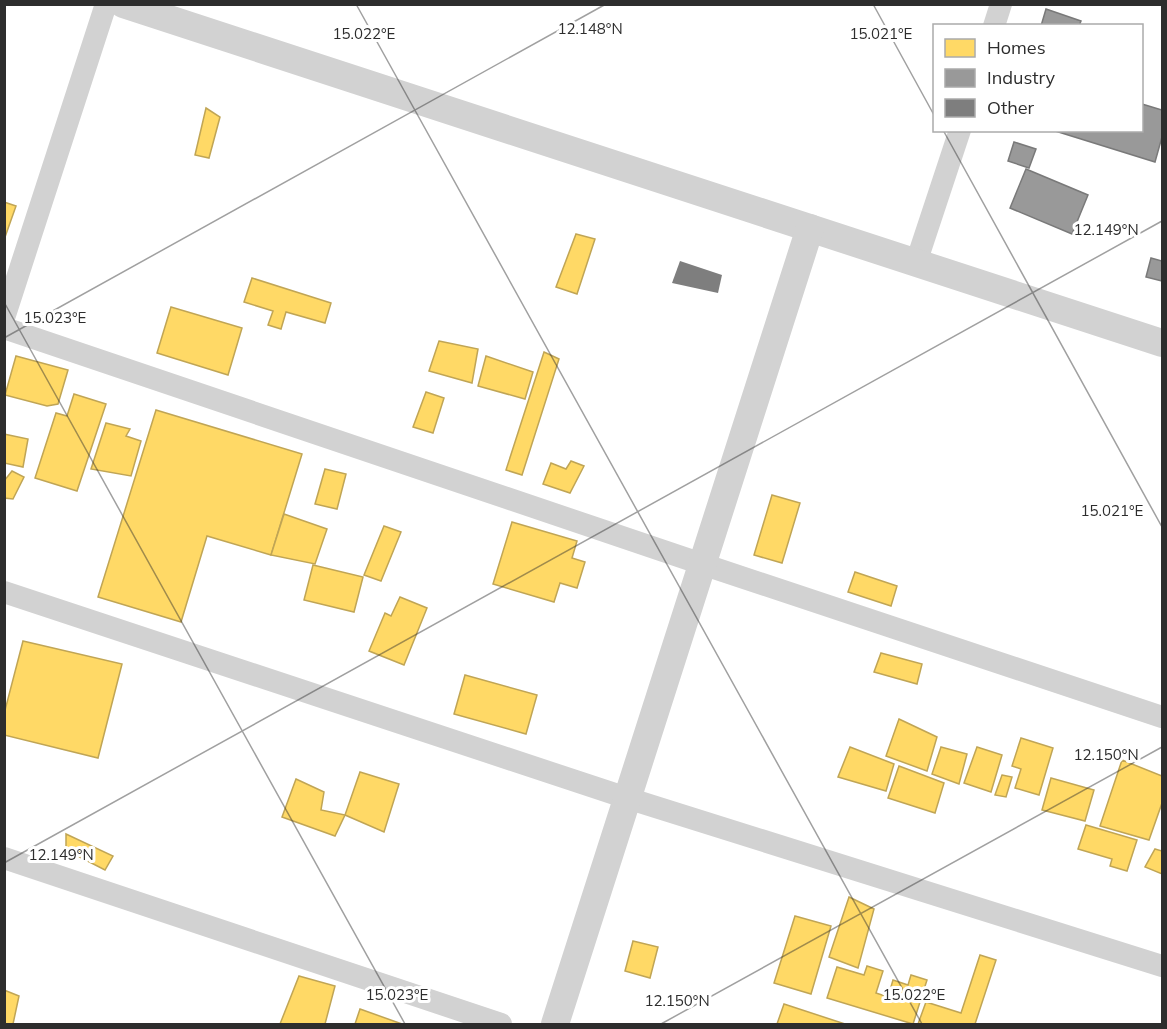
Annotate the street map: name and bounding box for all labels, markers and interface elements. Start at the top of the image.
text: 12.148°N [557,19,623,38]
text: 15.022°E [333,24,396,43]
text: 15.021°E [850,24,913,43]
legend [933,24,1143,132]
text: Homes [987,36,1046,59]
text: Industry [987,66,1056,89]
text: Other [987,96,1035,119]
text: 12.149°N [1073,220,1139,239]
text: 15.023°E [24,308,87,327]
text: 15.021°E [1081,501,1144,520]
text: 12.150°N [1073,745,1139,764]
text: 12.149°N [28,845,94,864]
text: 15.023°E [366,985,429,1004]
text: 15.022°E [883,985,946,1004]
text: 12.150°N [644,991,710,1010]

